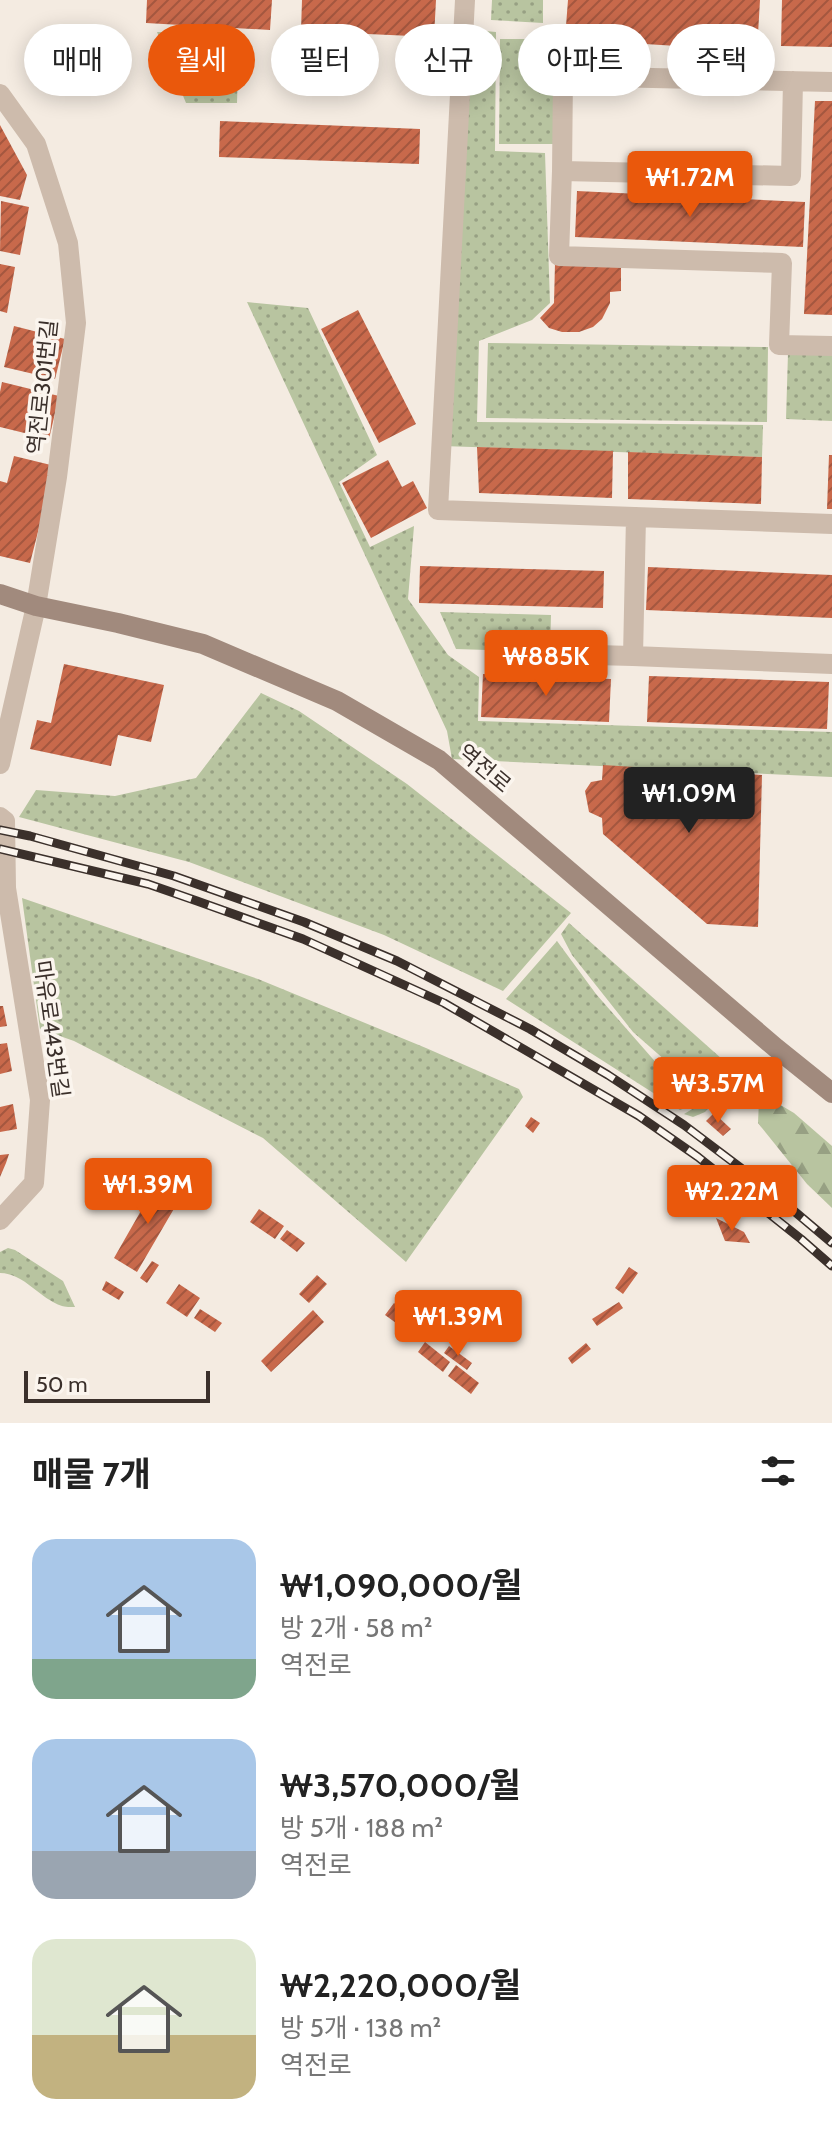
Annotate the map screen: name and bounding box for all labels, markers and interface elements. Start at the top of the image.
chip: 매매 [24,24,132,96]
chip: 월세 [148,24,255,96]
chip: 필터 [271,24,379,96]
chip: 신규 [395,24,502,96]
chip: 아파트 [518,24,651,96]
chip: 주택 [667,24,775,96]
pin: ₩1.72M [625,151,755,219]
text: ₩1.72M [645,161,735,193]
street label: 역전로301번길 [22,318,63,456]
pin: ₩885K [490,630,602,698]
text: ₩885K [503,640,589,672]
street label: 역전로 [453,739,517,798]
pin: ₩1.09M [624,767,754,835]
text: ₩1.09M [642,777,736,809]
street label: 마유로443번길 [28,959,75,1100]
pin: ₩3.57M [653,1057,783,1125]
text: ₩3.57M [671,1067,765,1099]
pin: ₩1.39M [83,1158,213,1226]
pin: ₩2.22M [667,1165,797,1233]
text: ₩1.39M [103,1168,193,1200]
text: ₩2.22M [685,1175,779,1207]
pin: ₩1.39M [393,1290,523,1358]
text: ₩1.39M [413,1300,503,1332]
scale bar [24,1367,210,1403]
text: 50 m [36,1371,88,1398]
icon: filters [756,1449,800,1493]
text: 매물 7개 [32,1453,151,1495]
text: ₩1,090,000/월 [280,1564,522,1606]
icon: home [96,1571,192,1667]
text: 방 2개 · 58 m² [280,1612,432,1644]
text: 역전로 [280,1649,352,1681]
text: ₩3,570,000/월 [280,1764,521,1806]
icon: home [96,1771,192,1867]
text: 방 5개 · 188 m² [280,1812,443,1844]
text: 역전로 [280,1849,352,1881]
text: ₩2,220,000/월 [280,1964,521,2006]
icon: home [96,1971,192,2067]
text: 방 5개 · 138 m² [280,2012,441,2044]
text: 역전로 [280,2049,352,2081]

